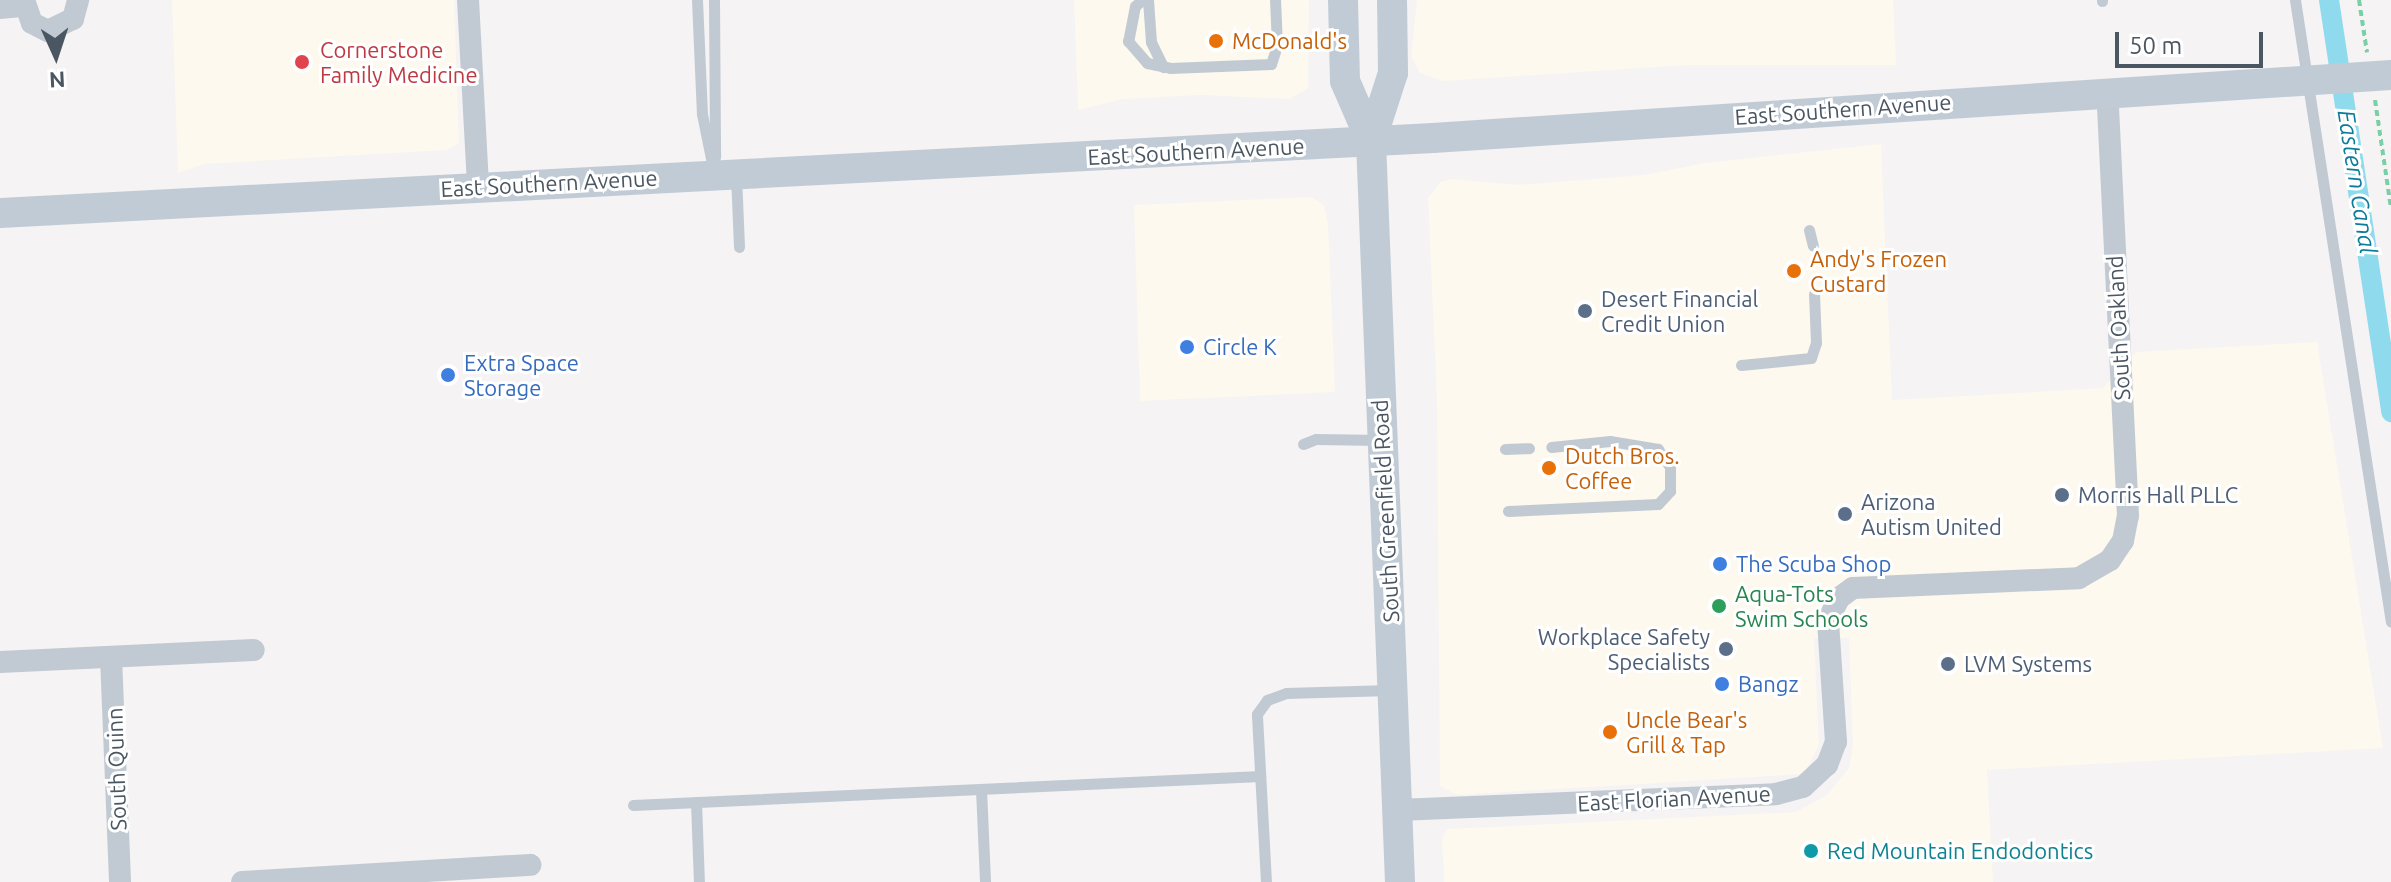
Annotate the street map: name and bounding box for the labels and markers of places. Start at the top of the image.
place label: McDonald's [1232,28,1347,54]
marker: McDonald's [1207,32,1225,50]
place label: Cornerstone Family Medicine [320,36,478,88]
marker: Cornerstone Family Medicine [291,51,313,73]
place label: Andy's Frozen Custard [1810,245,1947,296]
marker: Andy's Frozen Custard [1785,262,1803,280]
place label: Desert Financial Credit Union [1601,285,1758,336]
marker: Desert Financial Credit Union [1576,302,1594,320]
place label: Circle K [1203,334,1277,360]
marker: Circle K [1178,338,1196,356]
place label: Extra Space Storage [464,349,579,400]
marker: Extra Space Storage [439,366,457,384]
place label: Dutch Bros. Coffee [1565,442,1680,494]
marker: Dutch Bros. Coffee [1540,459,1558,477]
place label: Morris Hall PLLC [2078,482,2238,508]
marker: Morris Hall PLLC [2053,486,2071,504]
place label: Arizona Autism United [1861,488,2002,540]
marker: Arizona Autism United [1836,505,1854,523]
place label: The Scuba Shop [1736,551,1891,577]
marker: The Scuba Shop [1711,555,1729,573]
place label: Aqua-Tots Swim Schools [1735,580,1868,632]
marker: Aqua-Tots Swim Schools [1710,597,1728,615]
place label: Workplace Safety Specialists [1538,623,1710,674]
marker: Workplace Safety Specialists [1717,640,1735,658]
place label: LVM Systems [1964,651,2092,677]
marker: LVM Systems [1939,655,1957,673]
place label: Bangz [1738,671,1799,697]
marker: Bangz [1713,675,1731,693]
place label: Uncle Bear's Grill & Tap [1626,706,1747,758]
marker: Uncle Bear's Grill & Tap [1601,723,1619,741]
place label: Red Mountain Endodontics [1827,838,2093,864]
marker: Red Mountain Endodontics [1802,842,1820,860]

